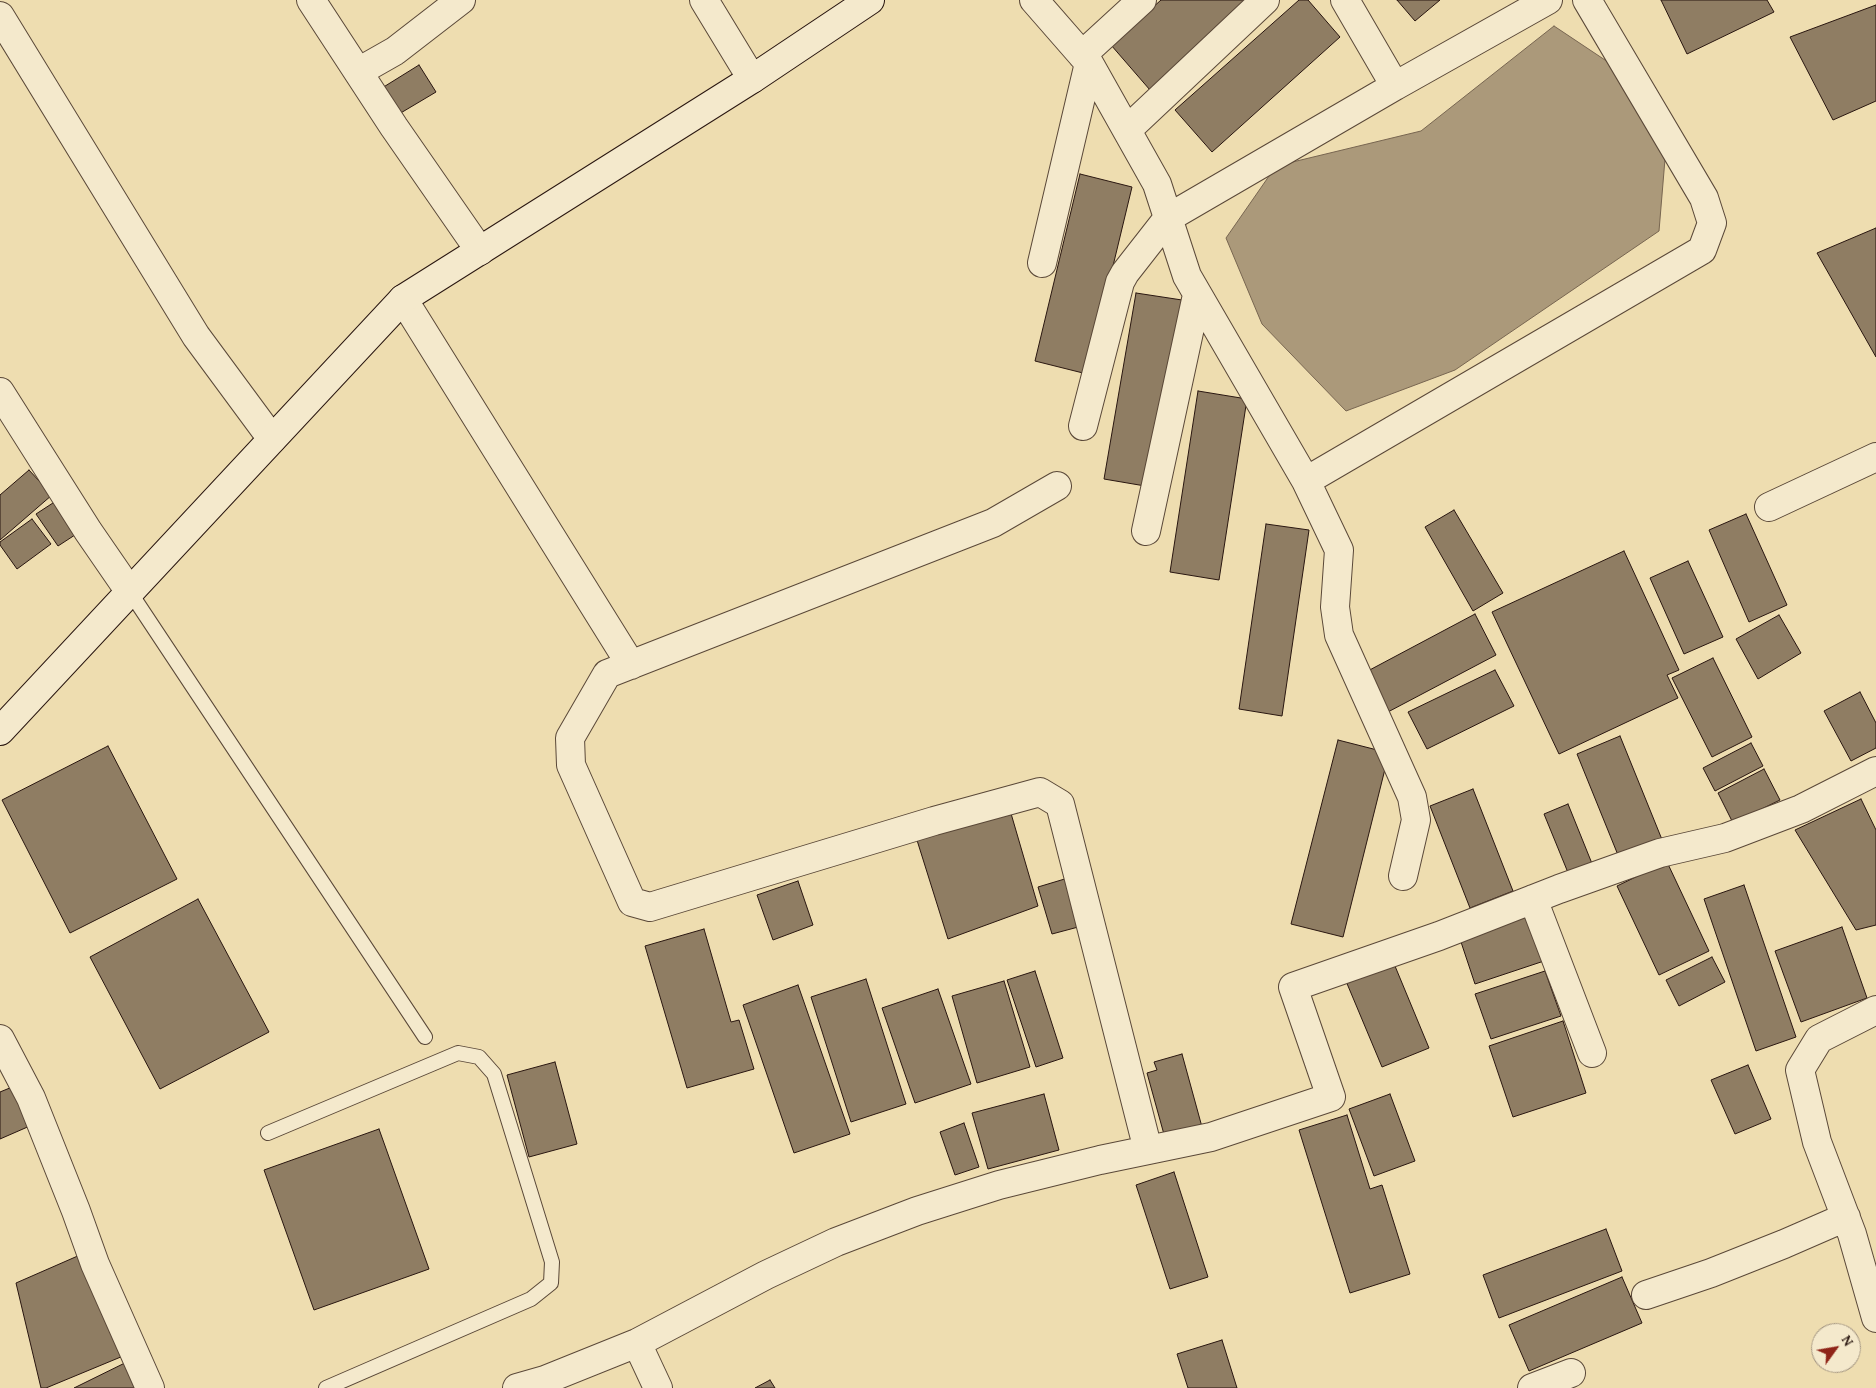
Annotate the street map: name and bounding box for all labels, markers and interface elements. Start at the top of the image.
north arrow [1811,1323,1861,1373]
text: N [1837,1331,1859,1350]

